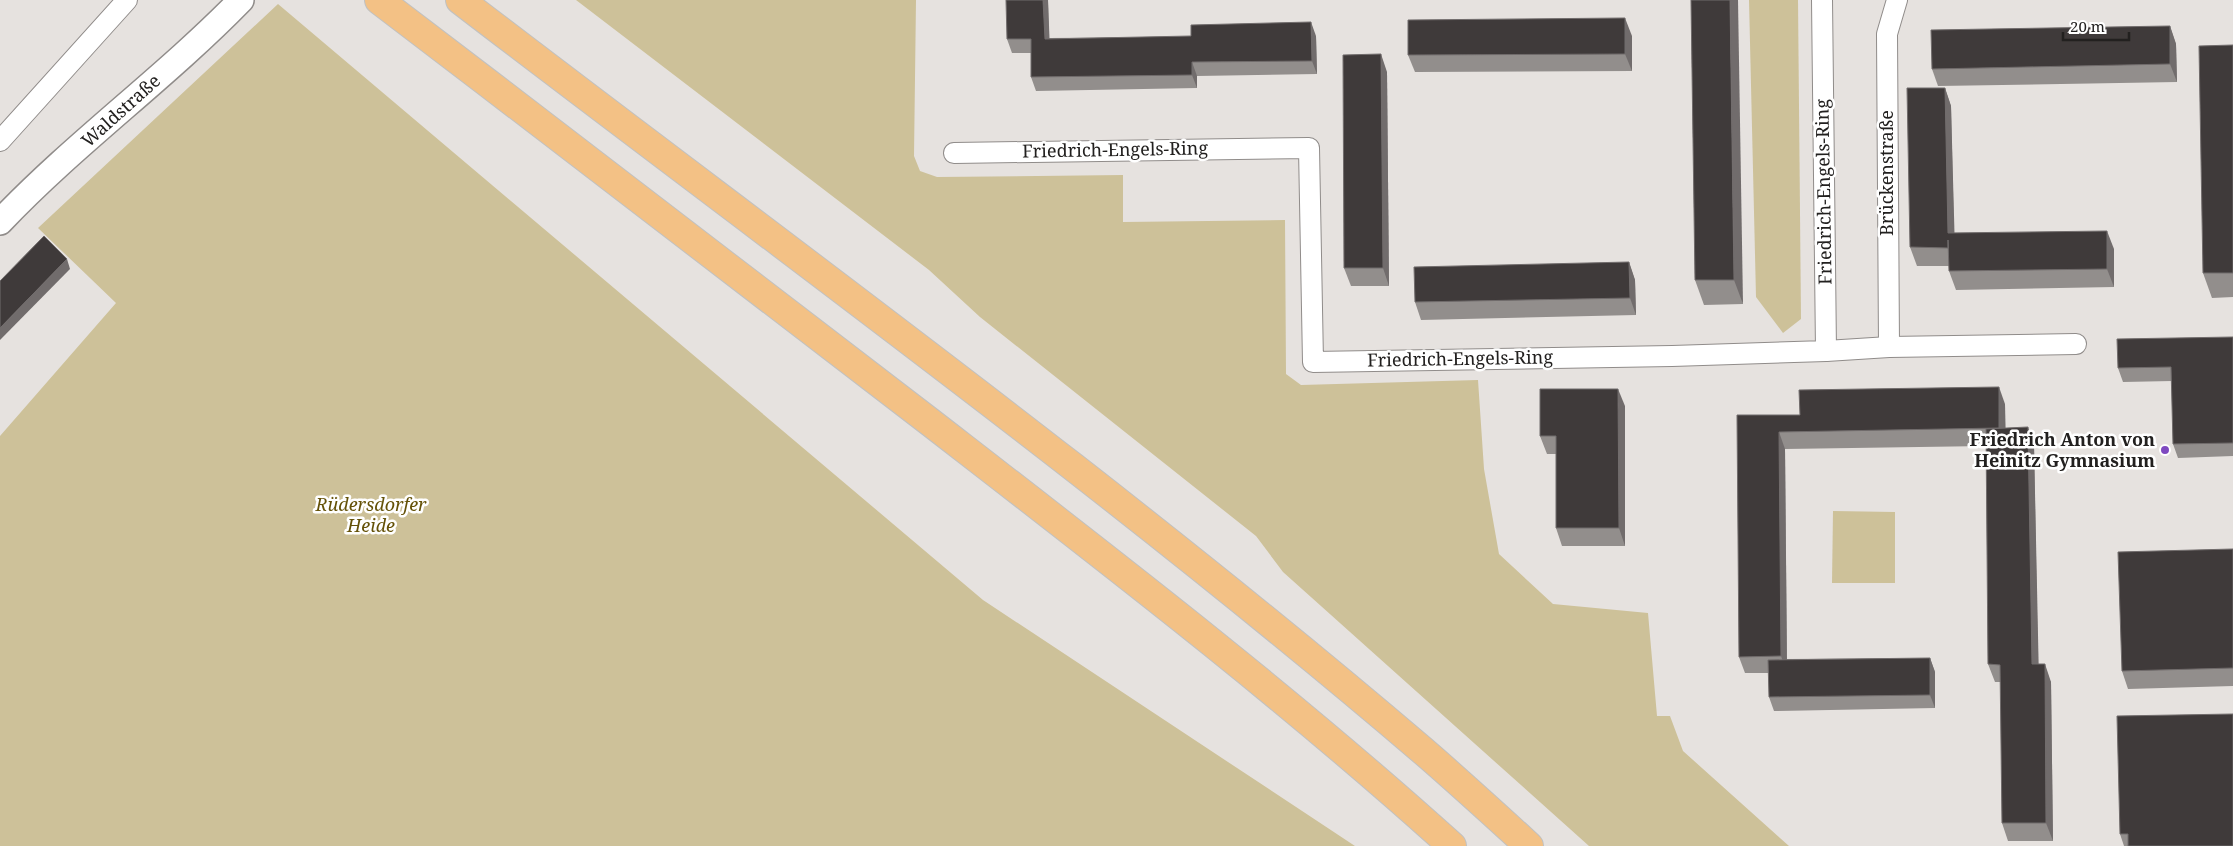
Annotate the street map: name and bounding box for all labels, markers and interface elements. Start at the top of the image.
scale bar [2063,10,2129,42]
text: 20 m [2070,16,2105,36]
street label: Waldstraße [76,68,165,152]
street label: Friedrich-Engels-Ring [1809,99,1837,285]
street label: Brückenstraße [1874,110,1898,236]
street label: Friedrich-Engels-Ring [1022,135,1208,163]
street label: Friedrich-Engels-Ring [1367,344,1553,372]
place label: Friedrich Anton von Heinitz Gymnasium [1970,427,2155,472]
marker: Friedrich Anton von Heinitz Gymnasium [2159,444,2171,456]
park label: Rüdersdorfer Heide [314,492,427,537]

